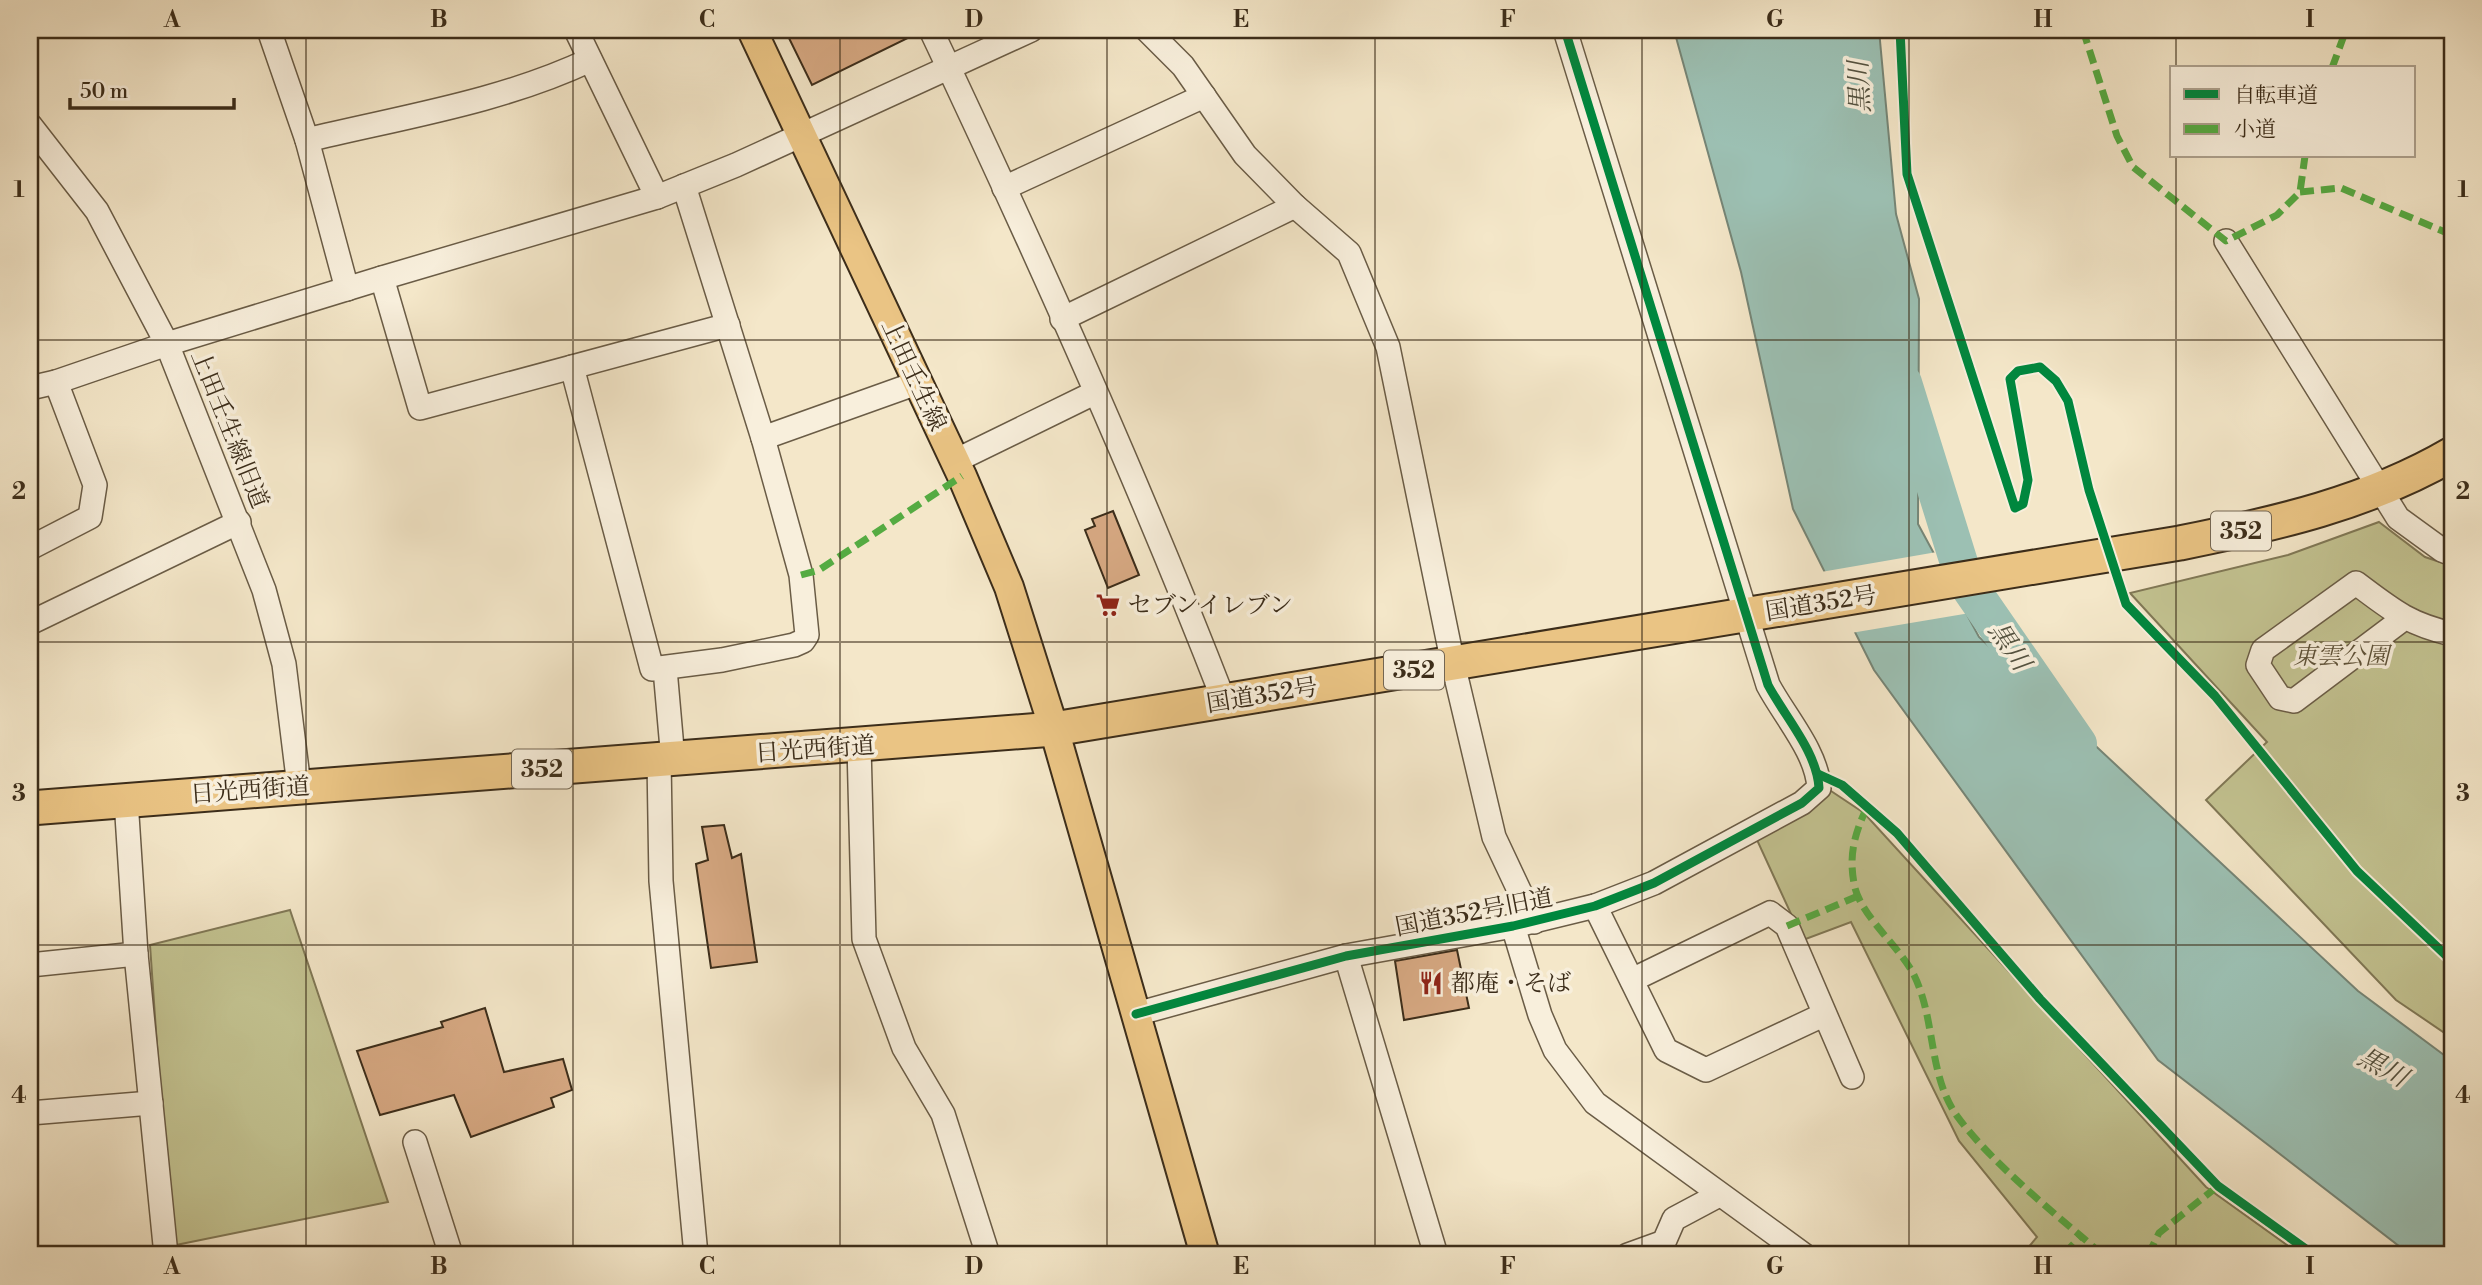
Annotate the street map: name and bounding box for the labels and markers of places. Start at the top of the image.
supermarket icon: セブンイレブン [1094,591,1122,619]
place label: セブンイレブン [1128,591,1293,621]
restaurant icon: 都庵・そば [1417,969,1445,997]
place label: 都庵・そば [1451,969,1571,999]

